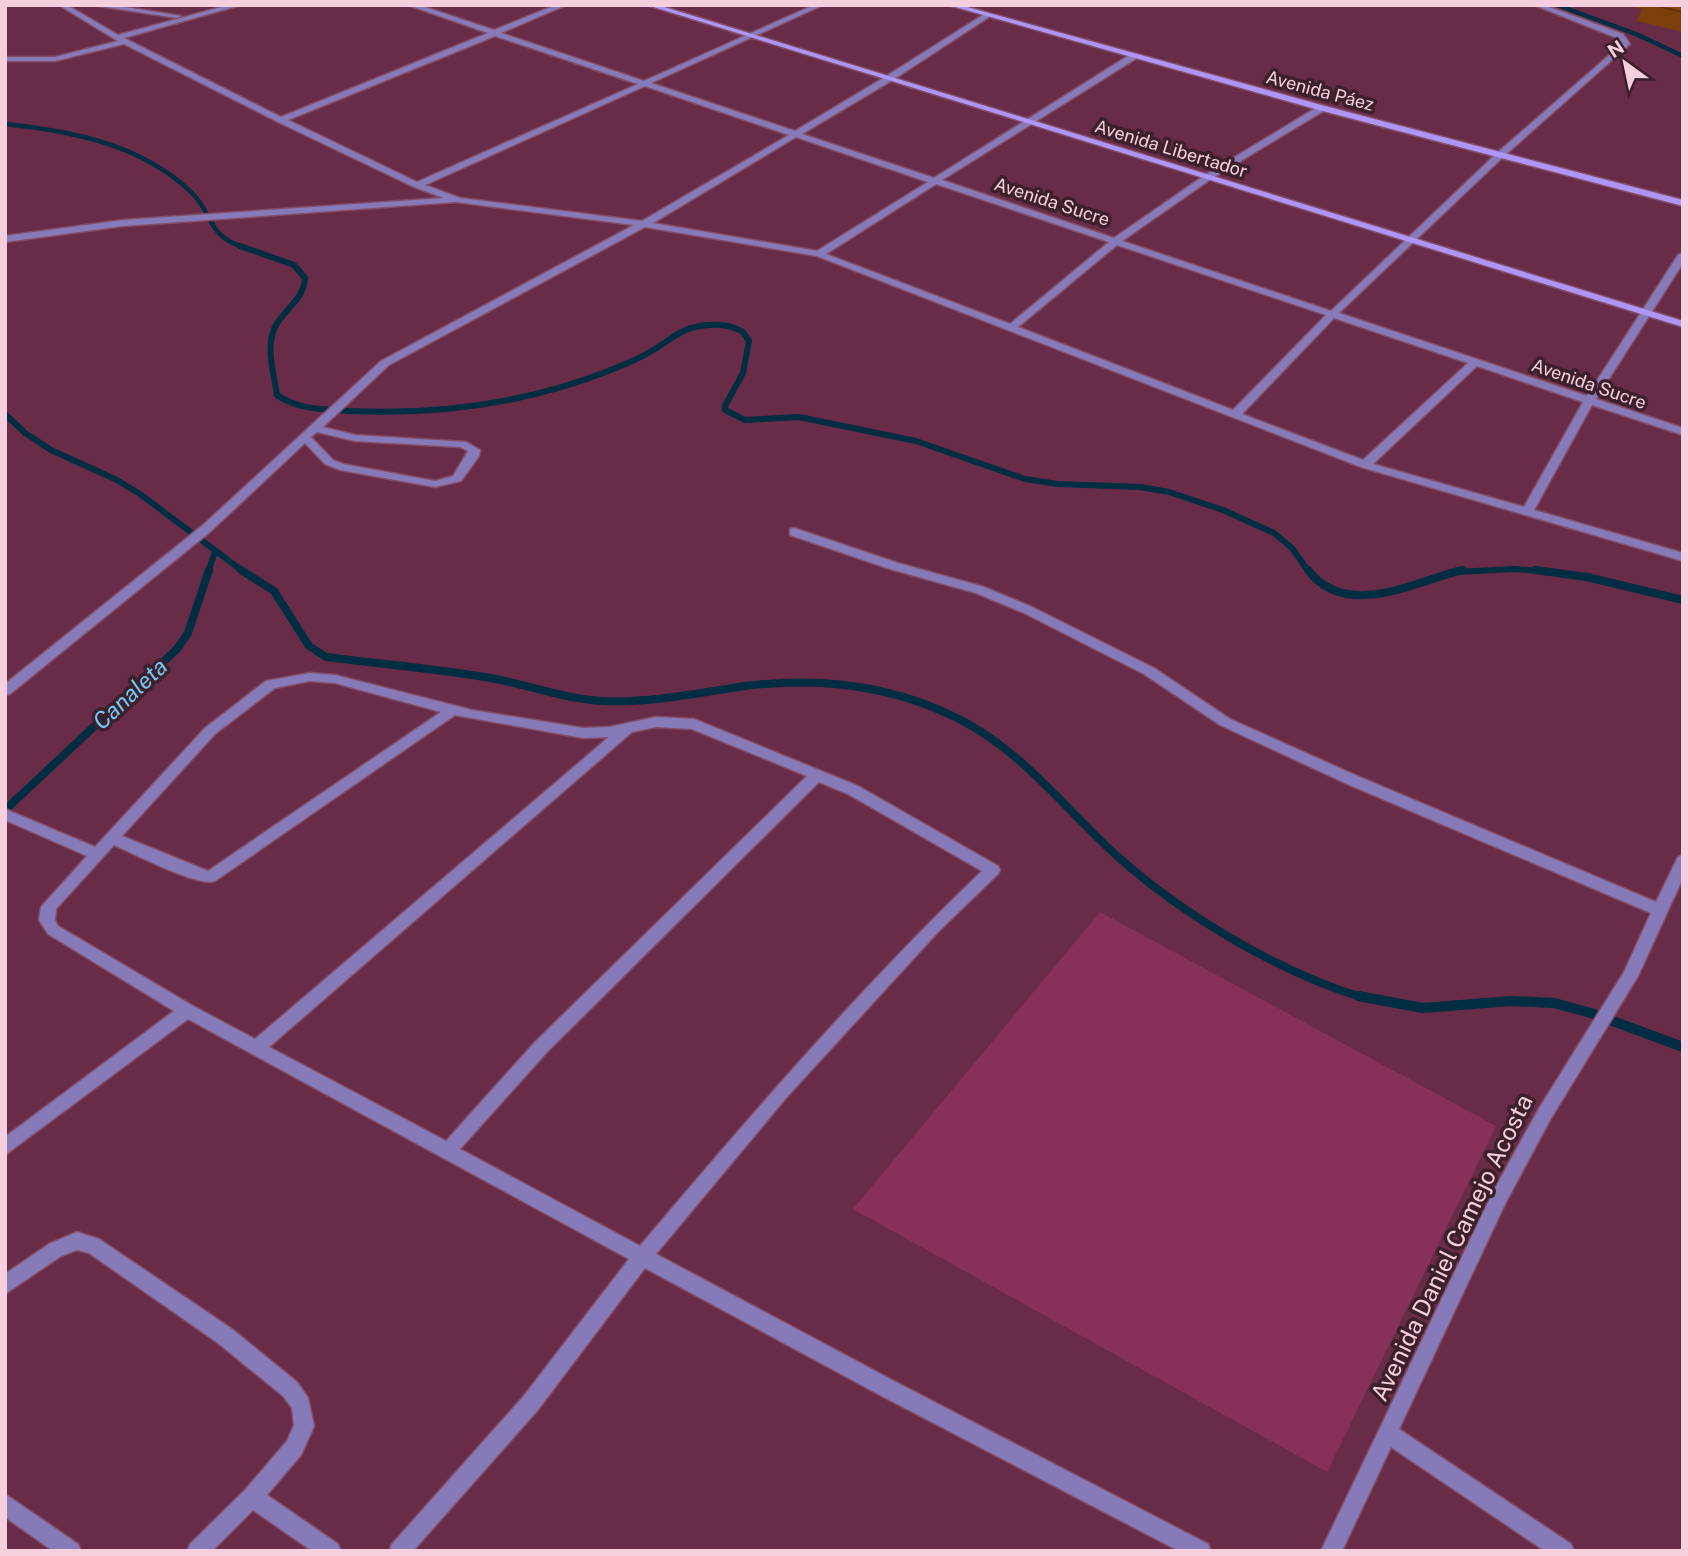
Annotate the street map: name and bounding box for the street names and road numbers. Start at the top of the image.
street label: Avenida Páez [1264,66,1376,115]
street label: Avenida Libertador [1092,115,1250,182]
street label: Avenida Sucre [992,173,1112,230]
street label: Avenida Sucre [1529,354,1649,413]
street label: Avenida Daniel Camejo Acosta [1364,1090,1538,1405]

